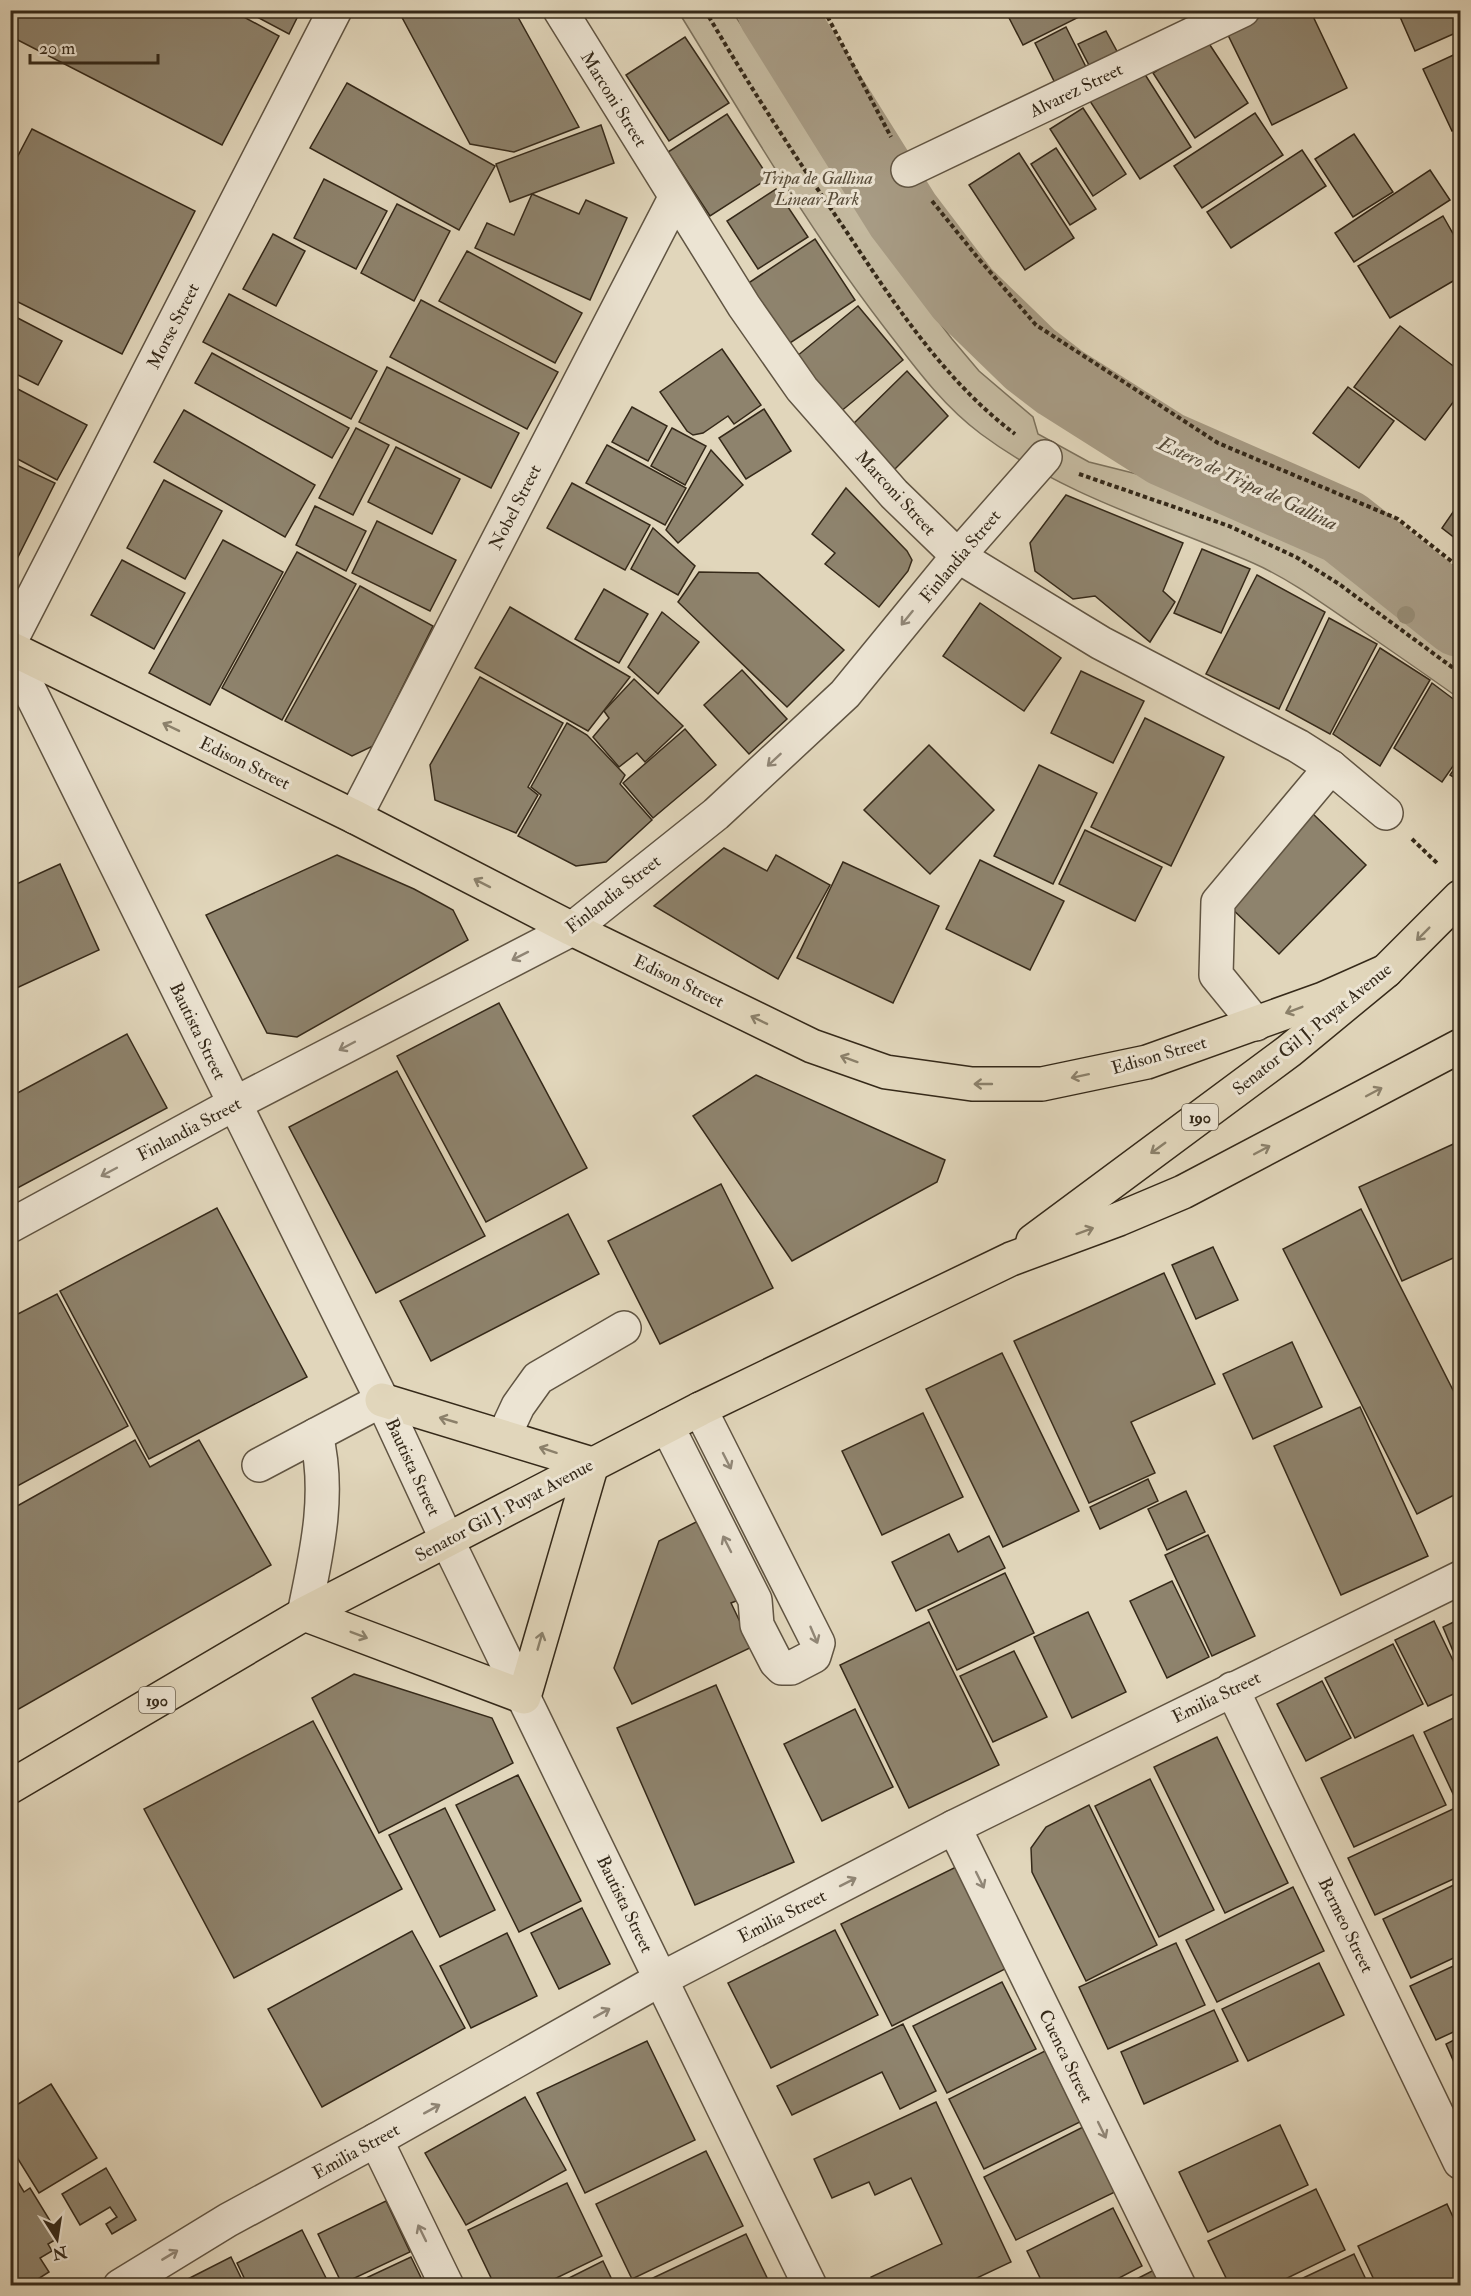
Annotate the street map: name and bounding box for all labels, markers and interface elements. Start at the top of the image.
scale bar [30,27,158,65]
text: 20 m [39,37,75,60]
street label: Marconi Street [575,47,652,151]
street label: Alvarez Street [1025,58,1127,123]
park label: Tripa de Gallina Linear Park [761,167,873,211]
street label: Morse Street [142,279,205,373]
water label: Estero de Tripa de Gallina [1152,430,1342,536]
street label: Marconi Street [850,446,941,541]
street label: Nobel Street [484,461,547,554]
street label: Finlandia Street [915,505,1006,608]
one-way arrow [901,610,914,626]
one-way arrow [162,720,180,732]
street label: Edison Street [196,732,294,795]
one-way arrow [767,753,782,767]
street label: Finlandia Street [561,850,666,939]
one-way arrow [474,877,492,888]
one-way arrow [1416,926,1431,941]
street label: Edison Street [630,950,728,1013]
one-way arrow [511,951,529,962]
street label: Senator Gil J. Puyat Avenue [1228,958,1397,1101]
street label: Bautista Street [164,979,231,1084]
one-way arrow [1285,1005,1304,1016]
one-way arrow [751,1014,769,1026]
street label: Edison Street [1109,1031,1210,1080]
one-way arrow [338,1041,356,1052]
one-way arrow [840,1053,859,1064]
one-way arrow [1070,1071,1090,1082]
one-way arrow [974,1078,994,1090]
one-way arrow [1365,1086,1382,1098]
street label: Finlandia Street [133,1092,245,1167]
road number: 190 [1182,1104,1218,1130]
one-way arrow [1150,1142,1166,1154]
one-way arrow [1253,1144,1271,1155]
one-way arrow [100,1167,118,1178]
one-way arrow [1076,1225,1094,1236]
street label: Bautista Street [380,1414,445,1520]
one-way arrow [439,1414,458,1425]
one-way arrow [539,1444,558,1455]
one-way arrow [721,1452,733,1470]
street label: Senator Gil J. Puyat Avenue [411,1453,598,1567]
one-way arrow [720,1536,732,1554]
one-way arrow [809,1626,820,1644]
one-way arrow [349,1630,368,1641]
one-way arrow [535,1632,546,1651]
street label: Emilia Street [1168,1666,1264,1729]
road number: 190 [139,1687,175,1713]
street label: Bautista Street [591,1852,658,1957]
one-way arrow [974,1870,986,1888]
street label: Bermeo Street [1313,1874,1379,1977]
one-way arrow [839,1876,856,1888]
street label: Emilia Street [734,1884,830,1948]
street label: Cuenca Street [1033,2006,1098,2107]
one-way arrow [593,2007,610,2019]
one-way arrow [423,2103,440,2115]
street label: Emilia Street [309,2118,404,2185]
one-way arrow [1097,2121,1109,2139]
north arrow [27,2209,87,2269]
one-way arrow [415,2224,427,2242]
text: N [50,2241,70,2264]
one-way arrow [161,2249,178,2261]

